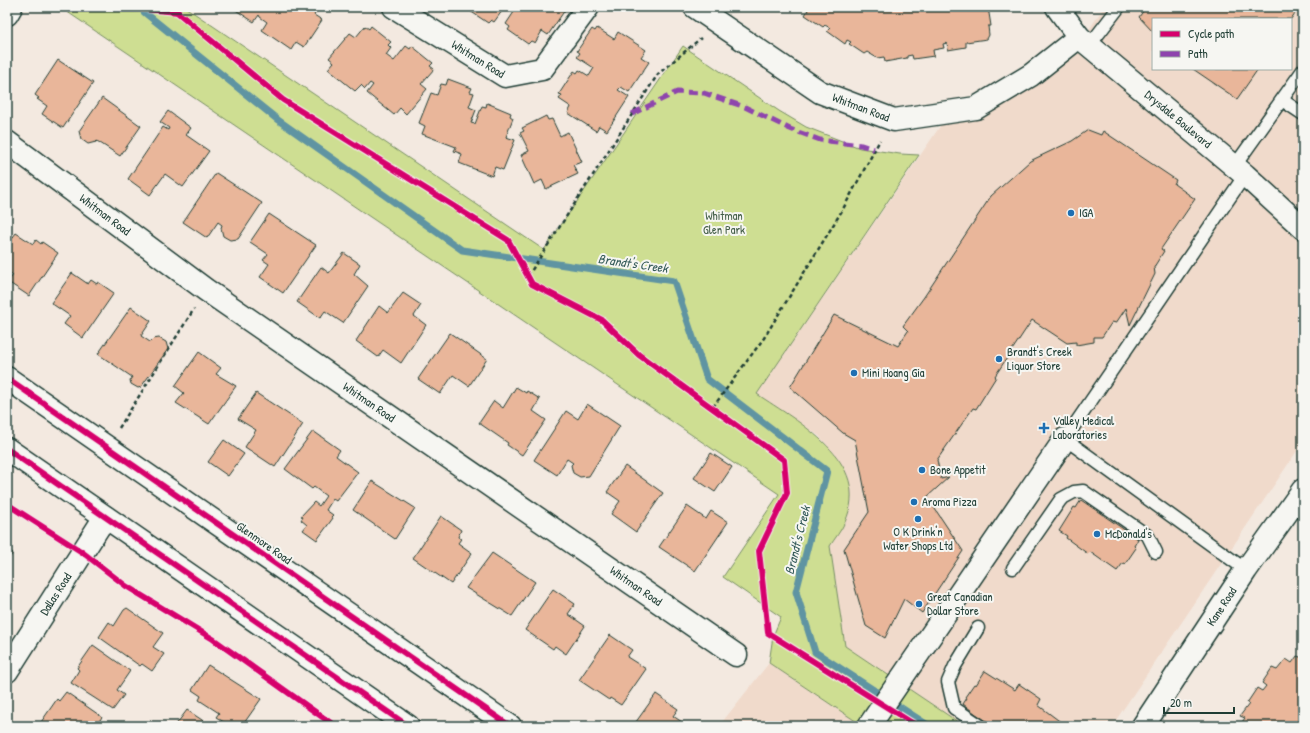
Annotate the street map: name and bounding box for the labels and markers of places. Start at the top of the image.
place label: IGA [1079,204,1094,221]
marker: IGA [1066,208,1076,218]
place label: Brandt's Creek Liquor Store [1007,343,1072,374]
marker: Brandt's Creek Liquor Store [994,354,1004,364]
place label: Mini Hoang Gia [862,364,925,381]
marker: Mini Hoang Gia [849,368,859,378]
place label: Valley Medical Laboratories [1053,412,1115,443]
marker: Valley Medical Laboratories [1038,422,1050,434]
place label: Bone Appetit [930,461,987,478]
marker: Bone Appetit [917,465,927,475]
place label: Aroma Pizza [922,493,977,510]
marker: Aroma Pizza [909,497,919,507]
marker: O K Drink'n Water Shops Ltd [913,514,923,524]
place label: O K Drink'n Water Shops Ltd [883,523,953,554]
place label: McDonald's [1105,525,1152,542]
marker: McDonald's [1092,529,1102,539]
place label: Great Canadian Dollar Store [927,588,993,619]
marker: Great Canadian Dollar Store [914,599,924,609]

